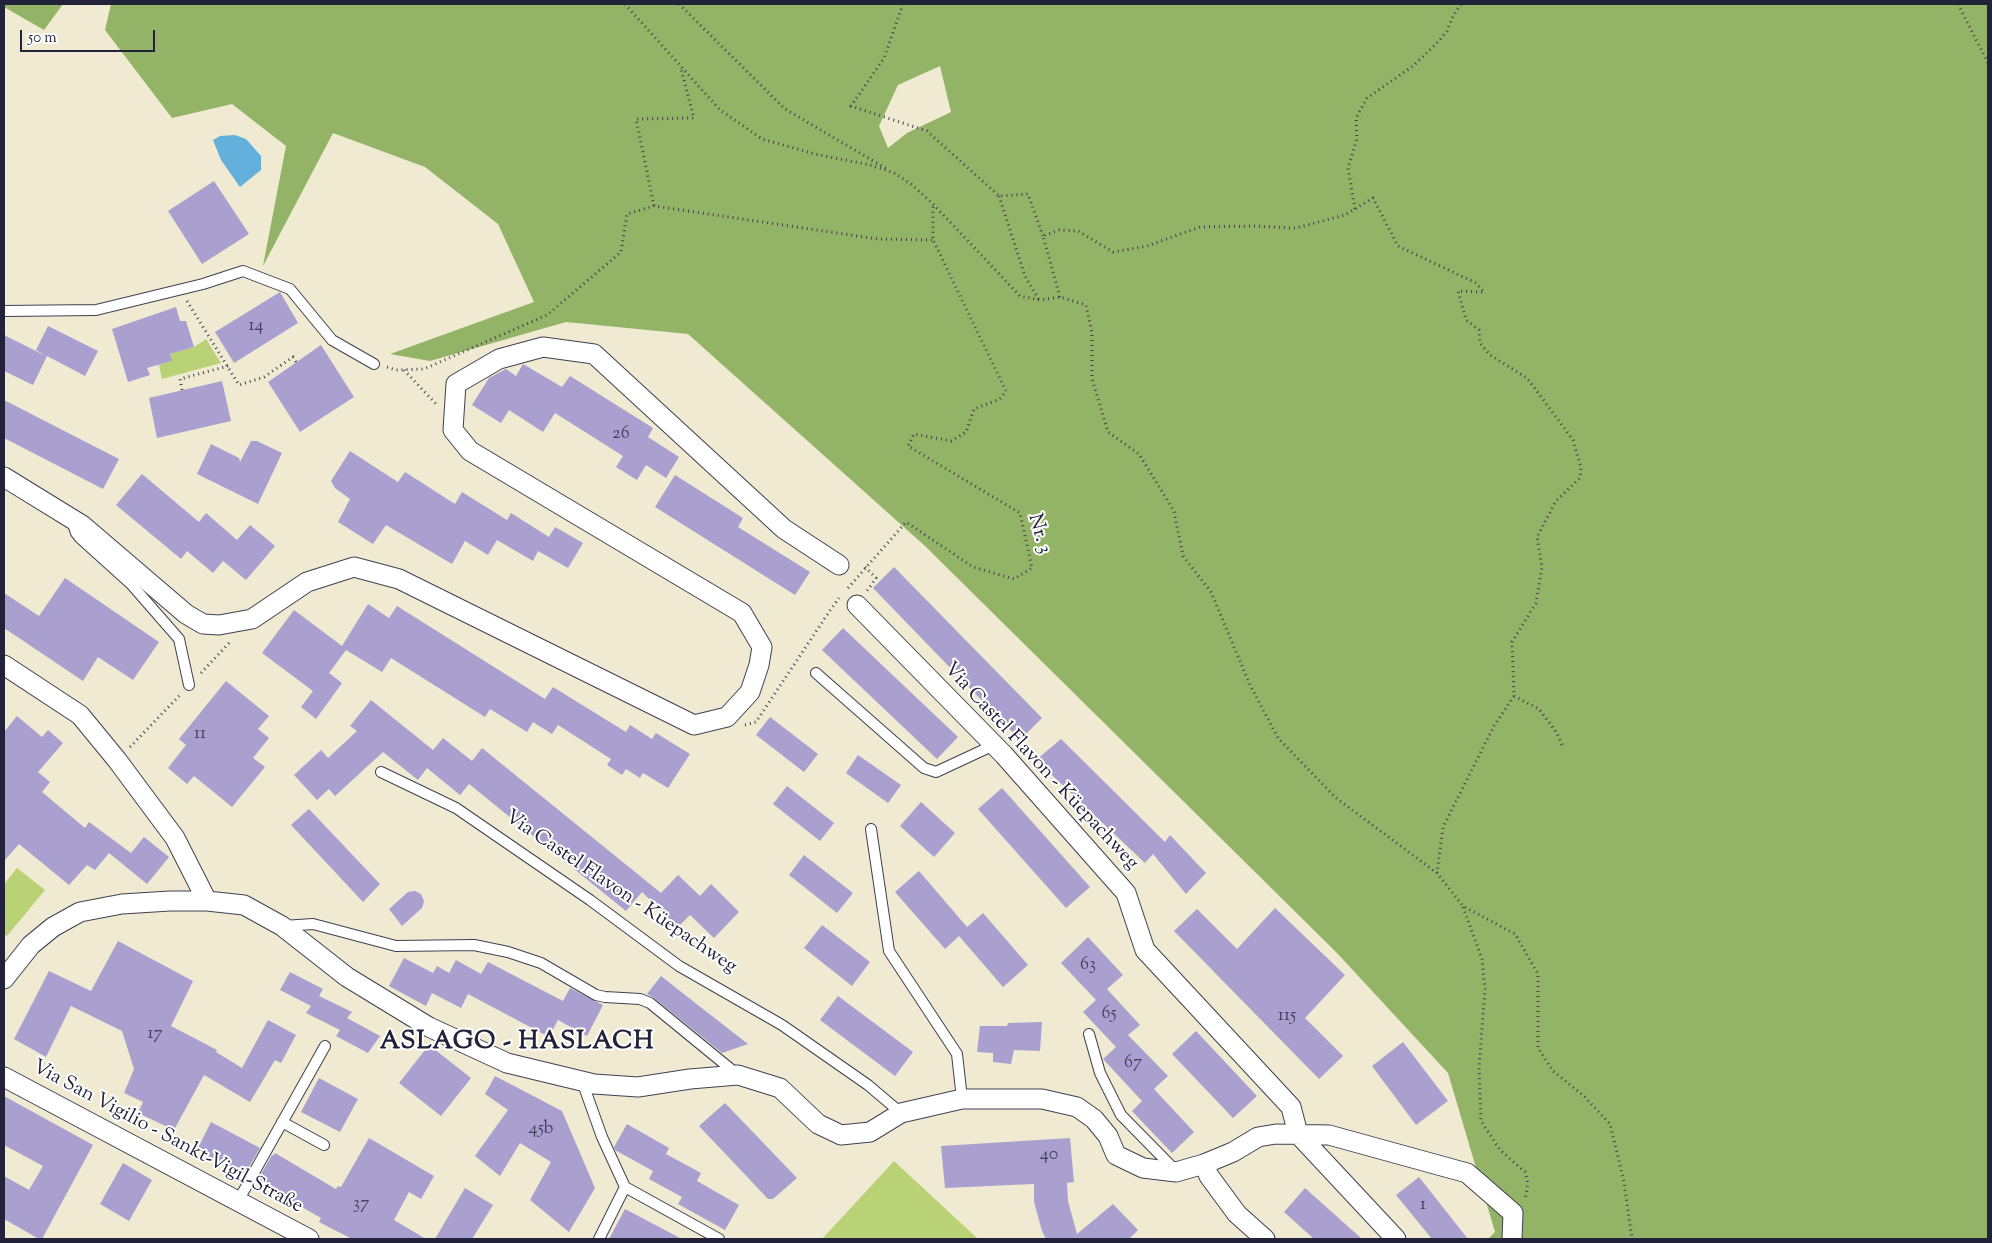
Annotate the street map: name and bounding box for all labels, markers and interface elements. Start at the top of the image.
scale bar [22,20,158,52]
text: 50 m [28,28,57,49]
house number: 14 [248,316,264,338]
house number: 26 [612,424,630,446]
street label: Nr. 3 [1021,511,1055,557]
street label: Via Castel Flavon - Küepachweg [937,658,1143,876]
house number: 11 [194,724,206,746]
street label: Via Castel Flavon - Küepachweg [499,806,741,980]
house number: 63 [1080,955,1096,977]
house number: 65 [1101,1004,1117,1026]
house number: 115 [1278,1006,1296,1028]
house number: 17 [147,1024,163,1046]
district label: ASLAGO - HASLACH [378,1029,656,1059]
house number: 67 [1124,1053,1142,1075]
street label: Via San Vigilio - Sankt-Vigil-Straße [28,1056,306,1220]
house number: 45b [529,1119,553,1141]
house number: 40 [1040,1145,1058,1167]
house number: 37 [353,1194,369,1216]
house number: 1 [1420,1195,1426,1217]

